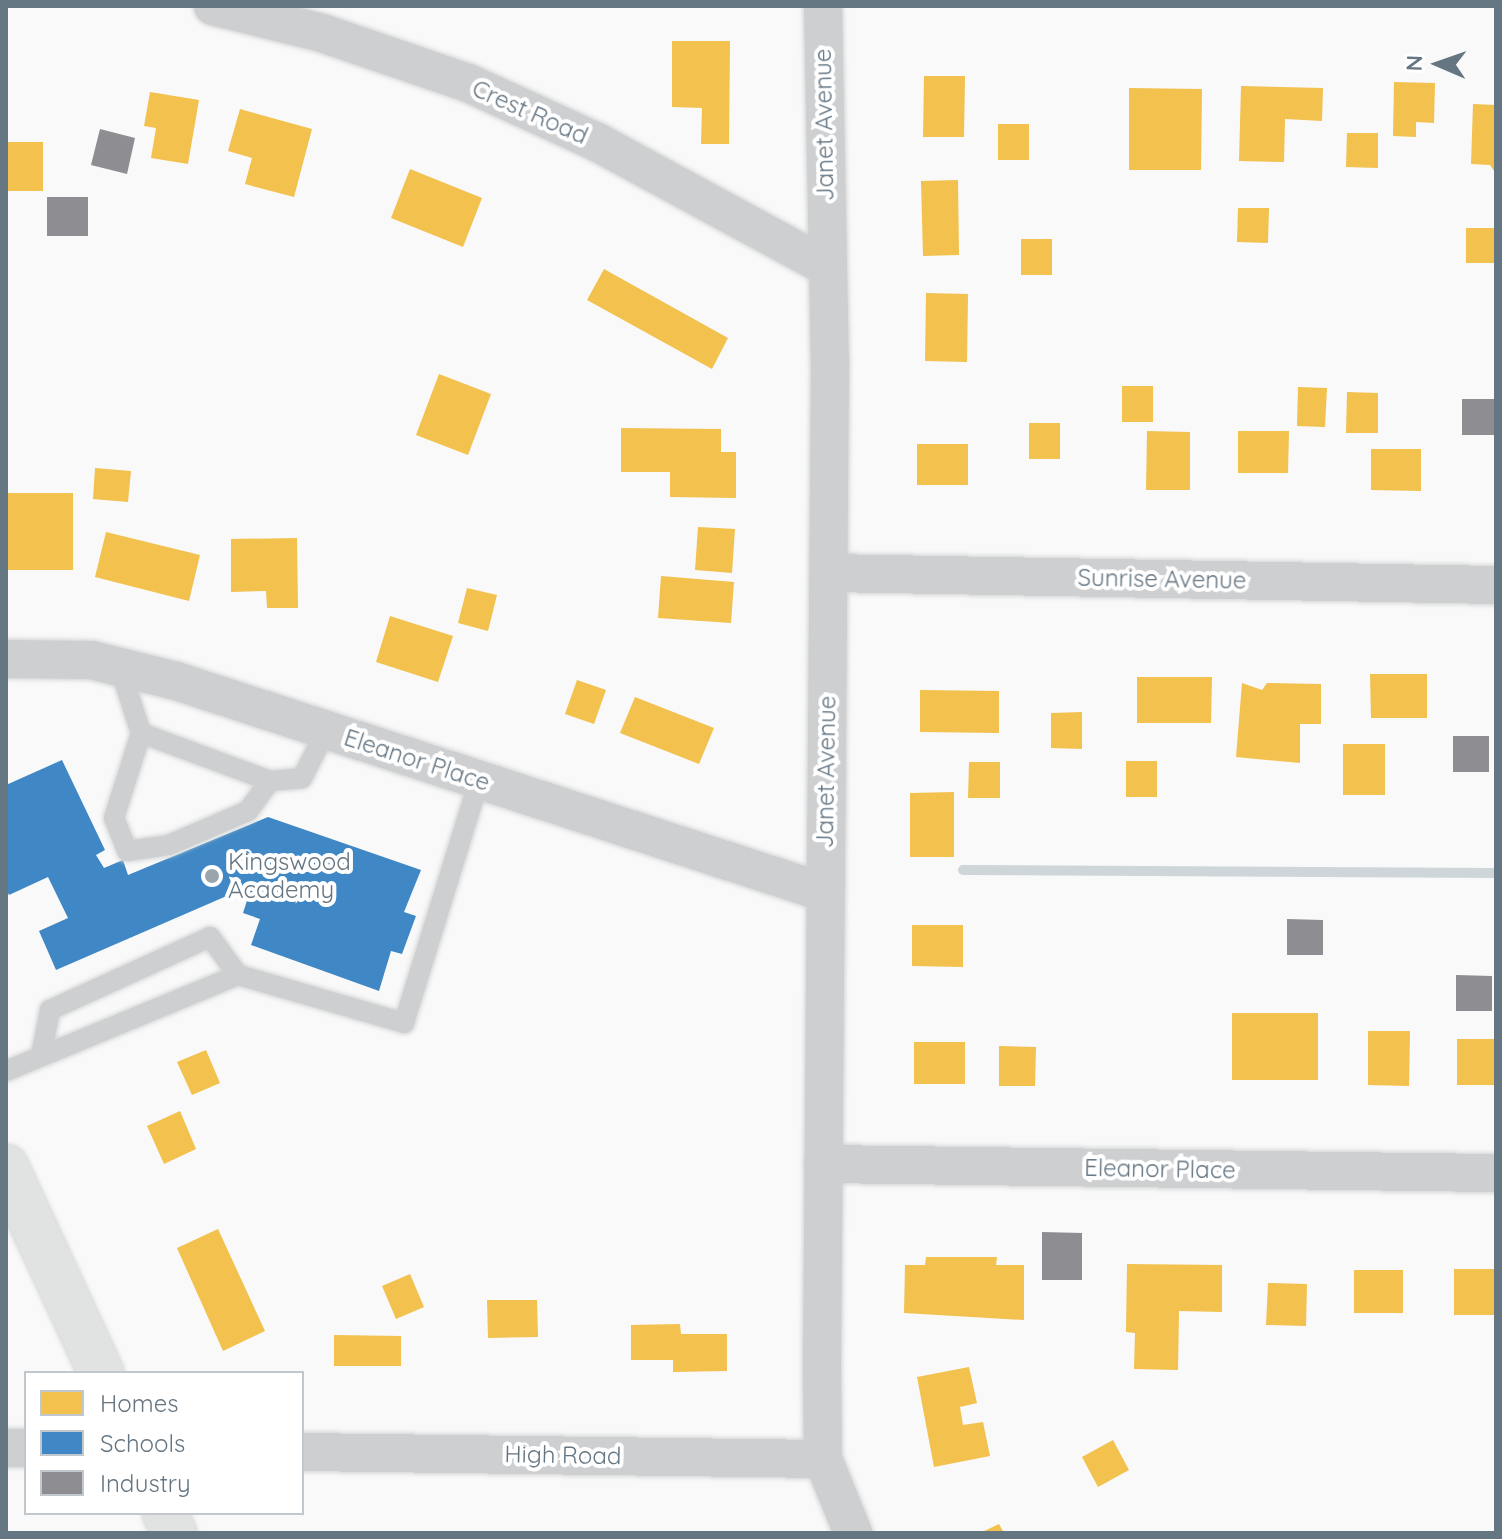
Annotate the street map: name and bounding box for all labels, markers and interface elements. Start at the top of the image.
north arrow [1398,24,1478,104]
street label: Janet Avenue [808,49,840,201]
text: N [1400,55,1428,72]
street label: Crest Road [468,74,592,150]
street label: Sunrise Avenue [1077,563,1247,595]
street label: Janet Avenue [810,696,842,848]
street label: Eleanor Place [340,723,494,797]
place label: Kingswood Academy [228,848,351,904]
marker: Kingswood Academy [203,867,221,885]
street label: Eleanor Place [1084,1153,1236,1185]
legend [24,1371,304,1515]
text: Homes [100,1388,178,1418]
text: Schools [100,1428,185,1458]
street label: High Road [504,1440,622,1470]
text: Industry [100,1468,191,1498]

